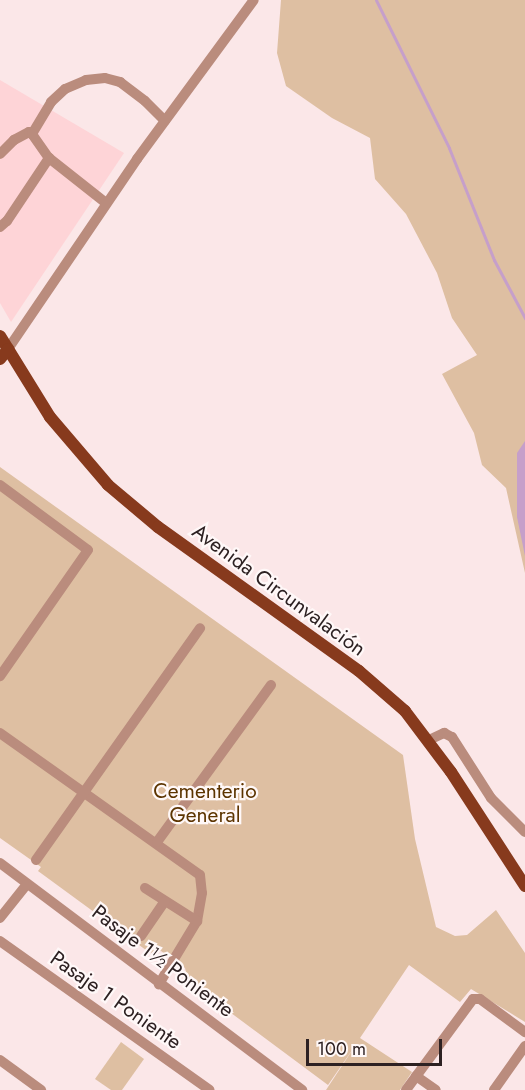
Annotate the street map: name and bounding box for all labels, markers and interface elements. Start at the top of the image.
street label: Avenida Circunvalación [187,519,371,661]
park label: Cementerio General [153,778,257,828]
street label: Pasaje 1½ Poniente [87,899,239,1023]
street label: Pasaje 1 Poniente [46,945,186,1055]
scale bar [309,1027,446,1065]
text: 100 m [317,1036,366,1062]

